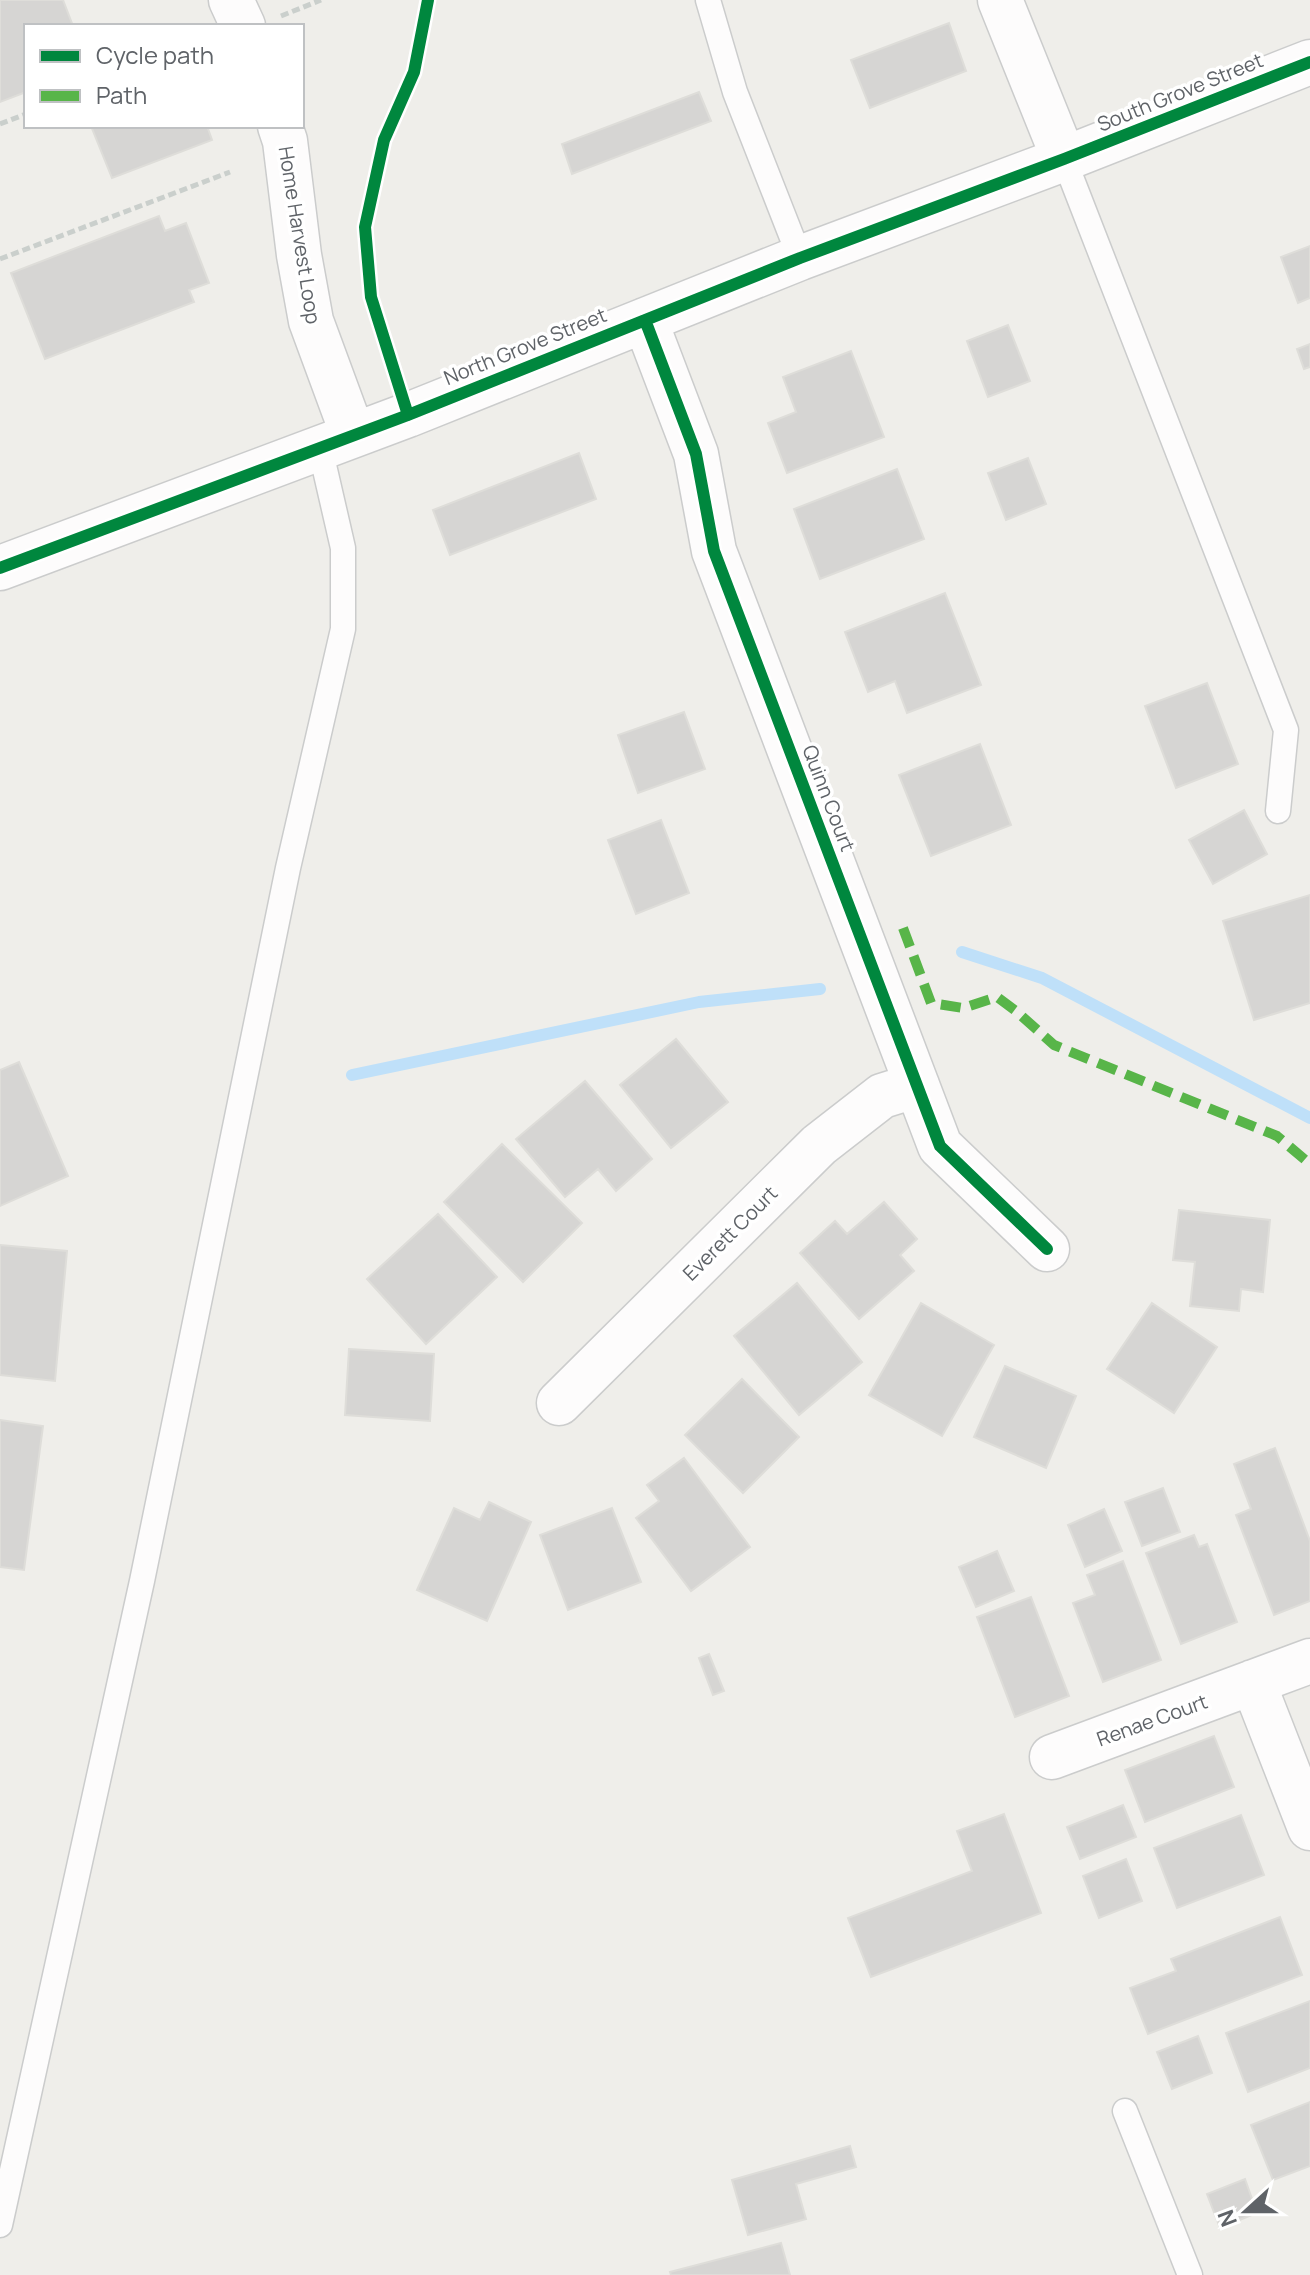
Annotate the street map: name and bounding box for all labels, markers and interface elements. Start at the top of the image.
legend [24,24,304,128]
text: Cycle path [96,38,214,71]
street label: South Grove Street [1093,46,1267,138]
text: Path [96,78,147,111]
street label: Home Harvest Loop [273,144,327,326]
street label: North Grove Street [440,301,610,391]
street label: Quinn Court [796,741,862,855]
street label: Everett Court [677,1180,783,1286]
street label: Renae Court [1093,1687,1211,1753]
north arrow [1206,2171,1286,2251]
text: N [1210,2205,1244,2231]

